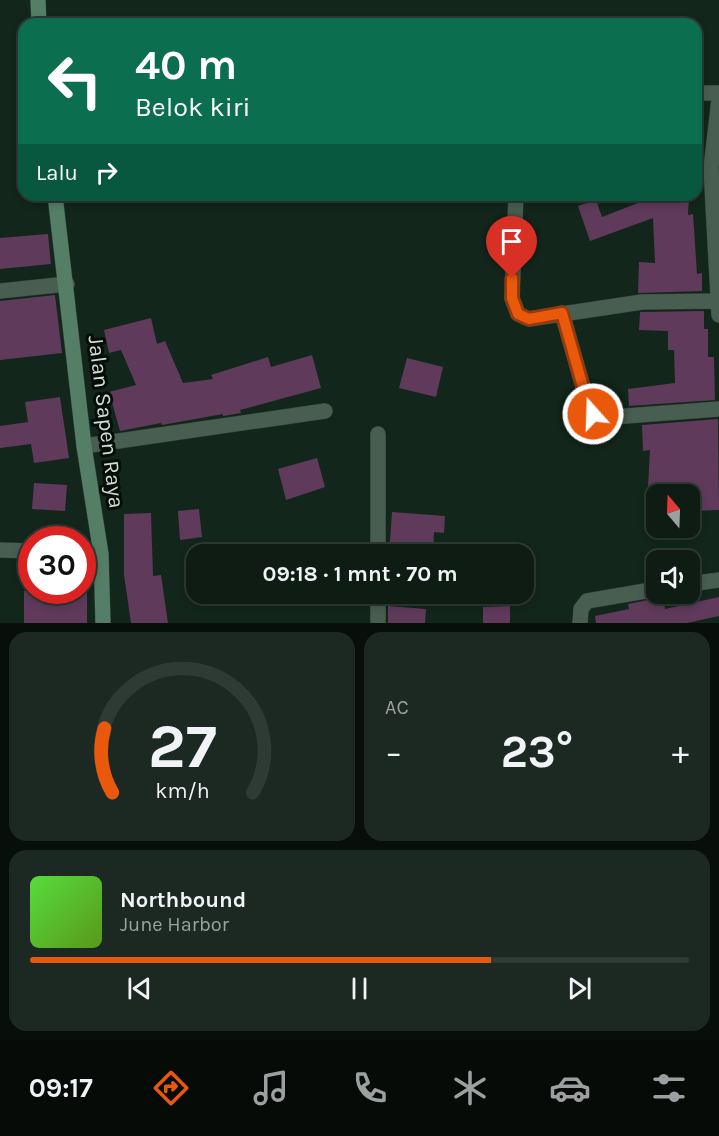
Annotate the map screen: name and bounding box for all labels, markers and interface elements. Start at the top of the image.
text: 40 m [135,40,237,90]
icon: left [36,42,114,120]
text: Belok kiri [135,91,251,123]
icon: right [90,156,123,189]
text: Lalu [36,160,78,186]
pin [486,216,537,278]
icon: arrive [495,225,528,258]
street label: Jalan Sapen Raya [83,334,129,510]
position arrow [561,382,625,446]
north arrow [646,484,700,538]
map controls [646,484,700,604]
speed limit sign: 30 [18,526,96,604]
button: sound [646,550,700,604]
text: 09:18 · 1 mnt · 70 m [262,561,458,587]
text: AC [385,696,409,719]
text: 27 [148,710,216,783]
text: 23° [501,726,573,778]
text: − [385,733,402,771]
text: + [672,733,689,771]
text: km/h [155,779,209,804]
text: Northbound [120,887,246,913]
text: June Harbor [120,913,229,936]
icon: previous [123,972,156,1005]
icon: pause [343,972,376,1005]
icon: next [563,972,596,1005]
icon: directions [150,1067,192,1109]
icon: music [250,1067,292,1109]
icon: phone [349,1067,391,1109]
icon: climate [449,1067,491,1109]
icon: car [549,1067,591,1109]
icon: filters [648,1067,690,1109]
text: 09:17 [29,1072,93,1104]

